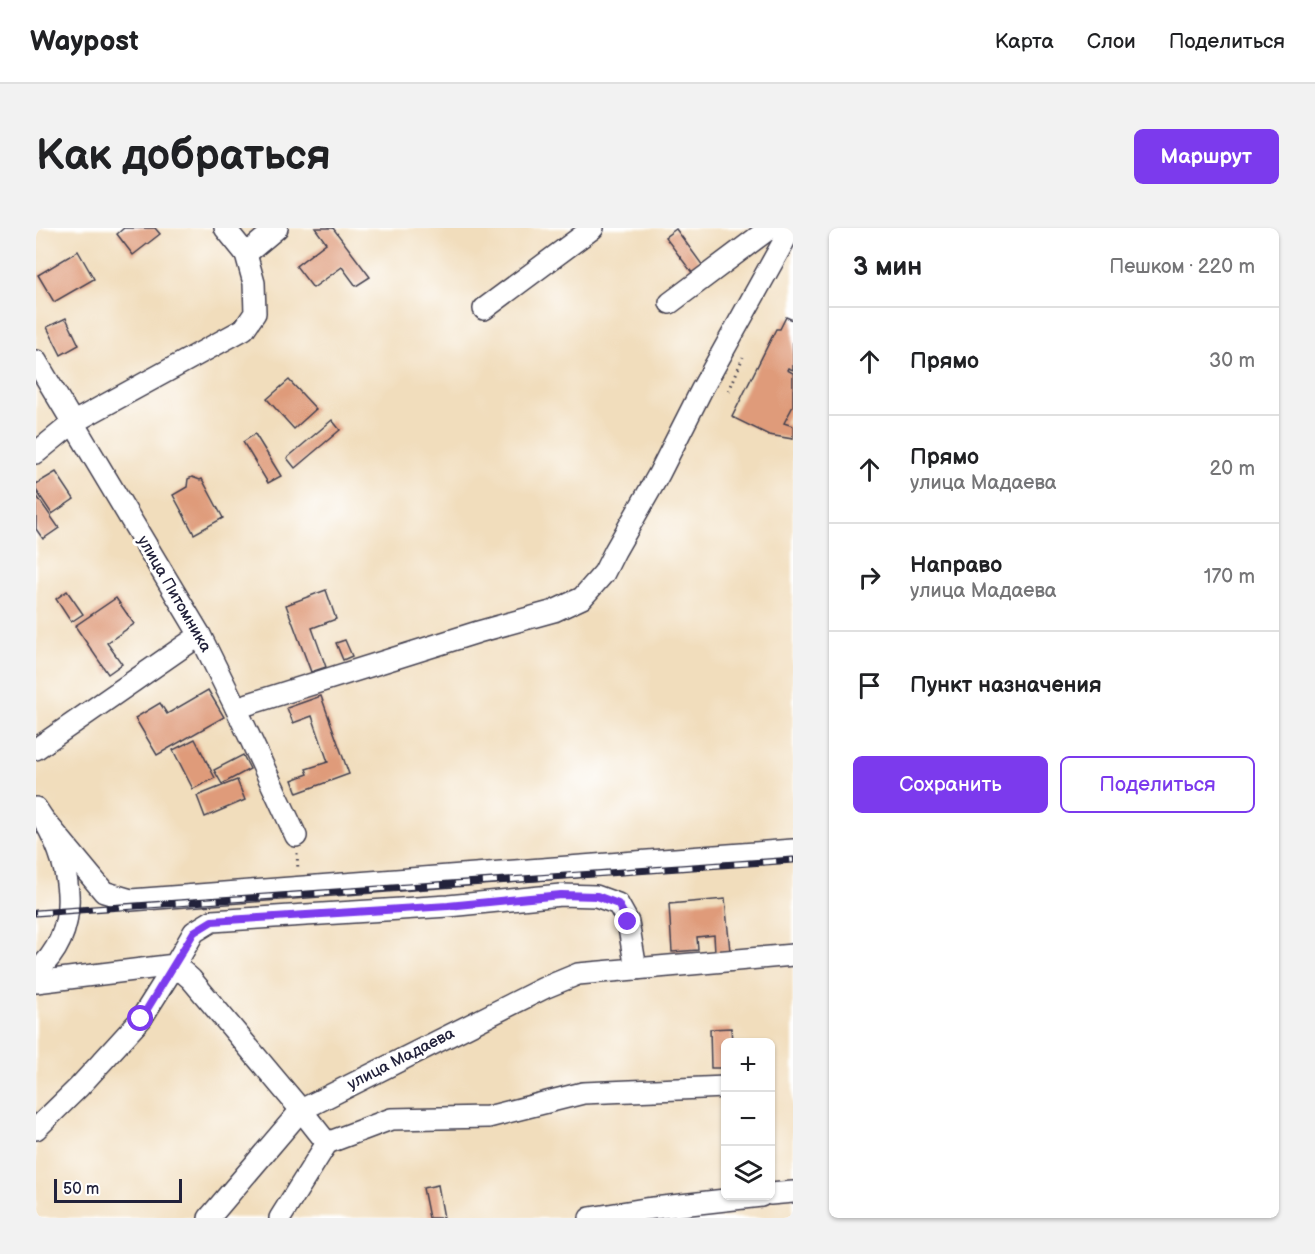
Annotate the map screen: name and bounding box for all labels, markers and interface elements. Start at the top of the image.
text: Waypost [30,25,139,58]
text: Карта [995,29,1054,54]
text: Слои [1087,29,1136,54]
text: Поделиться [1169,29,1285,54]
button: Маршрут [1134,129,1279,184]
text: Как добраться [36,131,331,182]
text: 3 мин [853,252,922,283]
text: Пешком · 220 m [1109,255,1255,279]
icon: ahead [853,345,886,378]
text: Прямо [910,348,979,375]
text: 30 m [1209,349,1255,373]
text: Прямо [910,444,979,471]
icon: ahead [853,453,886,486]
text: 20 m [1210,457,1255,481]
text: улица Мадаева [910,471,1057,495]
street label: улица Питомника [133,532,215,656]
text: Направо [910,552,1002,579]
icon: right [853,561,886,594]
text: 170 m [1204,565,1255,589]
text: улица Мадаева [910,579,1057,603]
icon: arrive [853,669,886,702]
text: Пункт назначения [910,672,1102,699]
button: Сохранить [853,756,1048,813]
button: Поделиться [1060,756,1255,813]
route end [614,908,640,934]
route start [127,1005,153,1031]
street label: улица Мадаева [344,1024,458,1094]
map controls [721,1038,775,1200]
button: + [721,1038,775,1092]
button: − [721,1092,775,1146]
button: layers [721,1146,775,1200]
scale bar [54,1176,182,1204]
text: 50 m [63,1180,99,1199]

